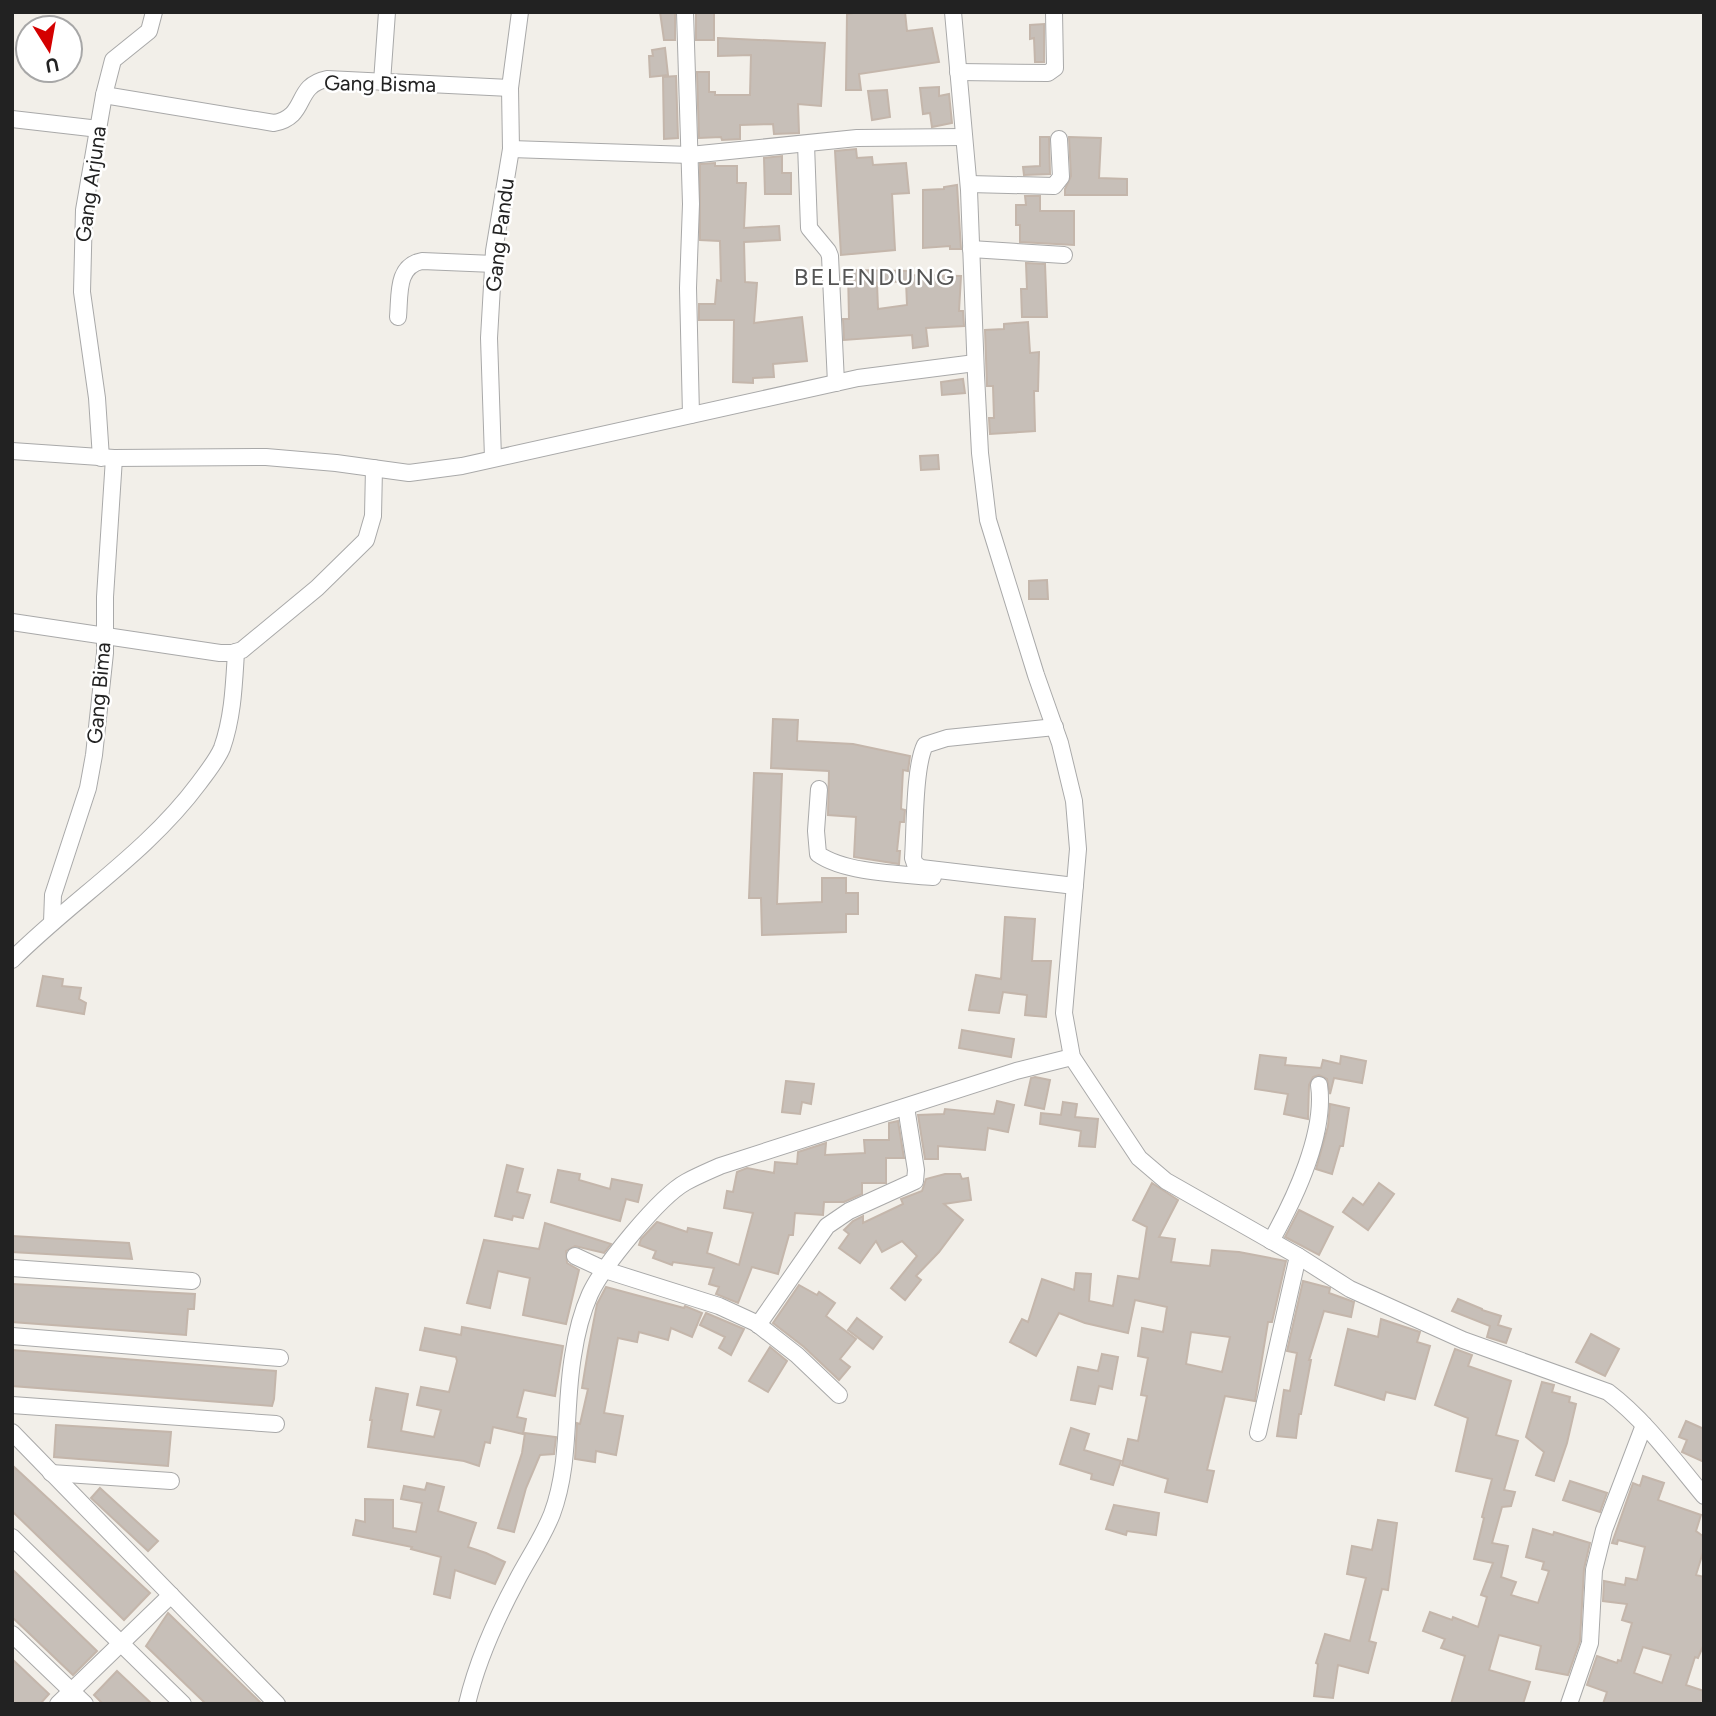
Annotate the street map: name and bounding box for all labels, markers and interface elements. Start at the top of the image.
north arrow [14,14,84,84]
text: U [43,53,61,78]
street label: Gang Bisma [324,70,436,97]
street label: Gang Arjuna [70,124,111,244]
street label: Gang Pandu [480,177,519,293]
district label: BELENDUNG [794,262,956,291]
street label: Gang Bima [82,641,115,745]

